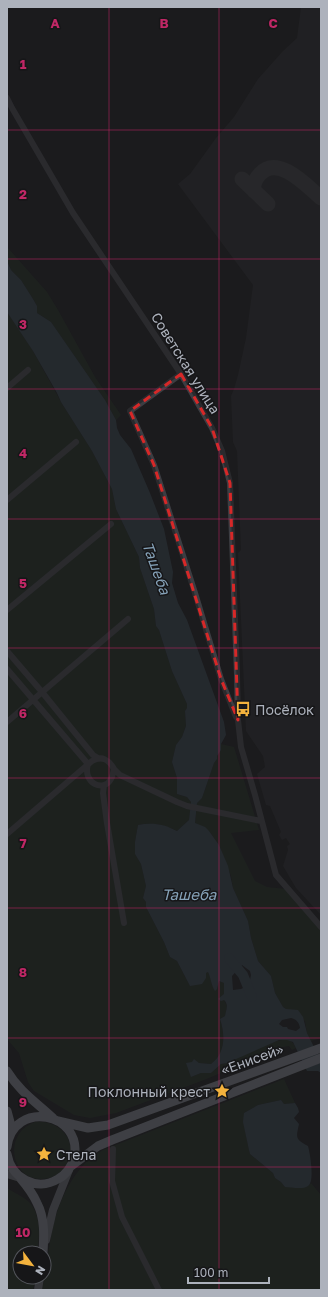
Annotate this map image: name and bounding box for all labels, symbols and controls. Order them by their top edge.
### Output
text: A [50,15,60,31]
text: B [159,15,169,31]
text: C [268,15,278,31]
text: 1 [20,56,27,72]
text: 2 [19,186,27,202]
street label: Советская улица [148,309,224,417]
text: 3 [19,316,27,332]
text: 4 [19,445,27,461]
water label: Ташеба [139,539,175,597]
text: 5 [19,575,27,591]
bus stop icon: Посёлок [234,700,252,718]
place label: Посёлок [255,701,314,718]
text: 6 [19,705,27,721]
text: 7 [19,835,27,851]
water label: Ташеба [162,885,217,903]
text: 8 [19,964,27,980]
street label: «Енисей» [218,1040,286,1078]
place icon: Поклонный крест [213,1082,231,1100]
place label: Поклонный крест [88,1083,210,1100]
text: 9 [19,1094,27,1110]
place icon: Стела [35,1145,53,1163]
place label: Стела [56,1146,96,1163]
text: 10 [15,1224,31,1240]
north arrow [12,1245,52,1285]
scale bar [188,1259,269,1285]
text: N [33,1264,49,1278]
text: 100 m [194,1265,228,1280]

